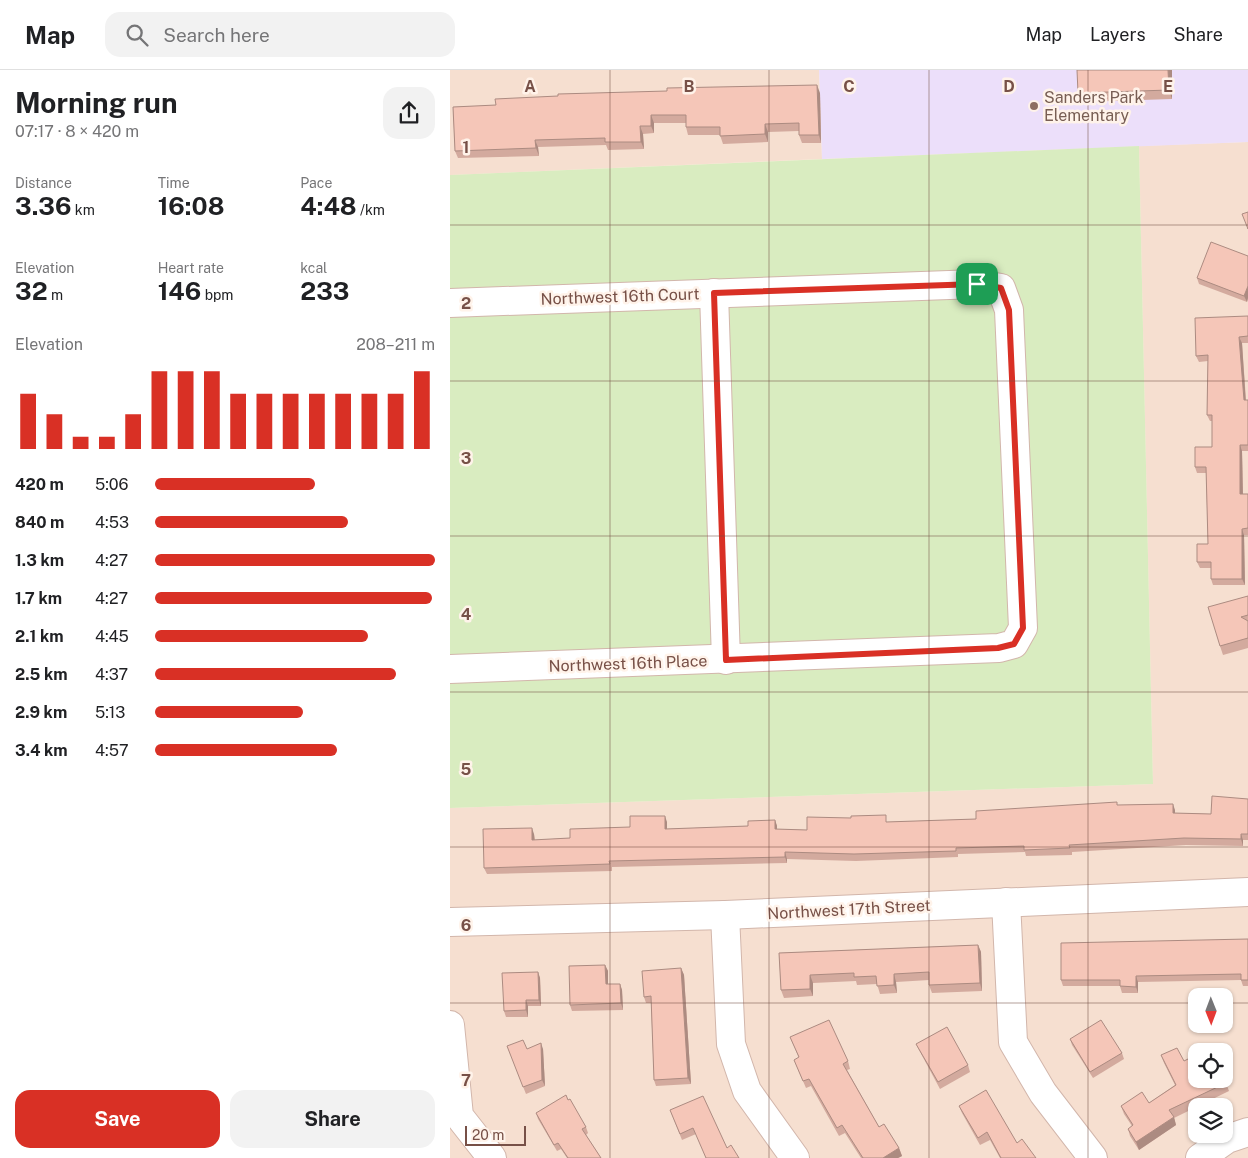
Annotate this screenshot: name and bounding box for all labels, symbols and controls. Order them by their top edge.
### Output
search box [105,12,455,57]
text: Map [25,21,75,49]
icon: search [123,21,151,49]
text: Search here [163,24,270,46]
text: Map [1026,24,1062,45]
text: Layers [1090,24,1146,45]
text: Share [1174,24,1223,45]
text: A [524,77,536,96]
text: B [684,77,695,96]
text: C [843,77,855,96]
text: D [1003,77,1015,96]
text: E [1163,77,1173,96]
text: Morning run [15,86,178,119]
button: share [383,87,435,139]
place label: Sanders Park Elementary [1044,88,1144,125]
marker: Sanders Park Elementary [1028,100,1040,112]
text: 07:17 · 8 × 420 m [15,122,139,141]
text: 1 [463,138,469,157]
text: Distance [15,175,72,191]
text: Time [158,175,190,191]
text: Pace [300,175,332,191]
text: 3.36 [15,191,71,221]
text: 16:08 [158,191,224,221]
text: 4:48 [300,191,357,221]
text: km [71,202,95,218]
text: /km [357,202,385,218]
text: Elevation [15,260,74,276]
text: Heart rate [158,260,224,276]
text: kcal [300,260,327,276]
pin [956,263,998,305]
icon: arrive [963,270,991,298]
text: 32 [15,276,48,306]
text: 146 [158,276,201,306]
text: 233 [300,276,349,306]
street label: Northwest 16th Court [540,284,700,309]
text: m [48,287,63,303]
text: bpm [201,287,233,303]
text: 2 [461,294,471,313]
text: Elevation [15,335,83,354]
text: 208–211 m [356,335,435,354]
text: 3 [461,449,471,468]
text: 420 m [15,475,64,494]
text: 5:06 [95,475,129,494]
text: 840 m [15,513,64,532]
text: 4:53 [95,513,129,532]
text: 1.3 km [15,551,64,570]
text: 4:27 [95,551,128,570]
text: 1.7 km [15,589,62,608]
text: 4:27 [95,589,128,608]
text: 4 [461,605,472,624]
text: 2.1 km [15,627,64,646]
text: 4:45 [95,627,129,646]
street label: Northwest 16th Place [548,651,708,676]
text: 2.5 km [15,665,67,684]
text: 4:37 [95,665,128,684]
text: 2.9 km [15,703,67,722]
text: 5:13 [95,703,125,722]
text: 3.4 km [15,741,68,760]
text: 4:57 [95,741,129,760]
text: 5 [461,760,472,779]
street label: Northwest 17th Street [767,896,931,923]
text: 6 [461,916,471,935]
north arrow [1188,988,1232,1032]
map controls [1188,988,1233,1143]
button: locate [1188,1043,1233,1088]
text: 7 [461,1071,471,1090]
button: Save [15,1090,220,1148]
button: Share [230,1090,435,1148]
button: layers [1188,1098,1233,1143]
scale bar [465,1123,526,1146]
text: 20 m [472,1127,504,1143]

